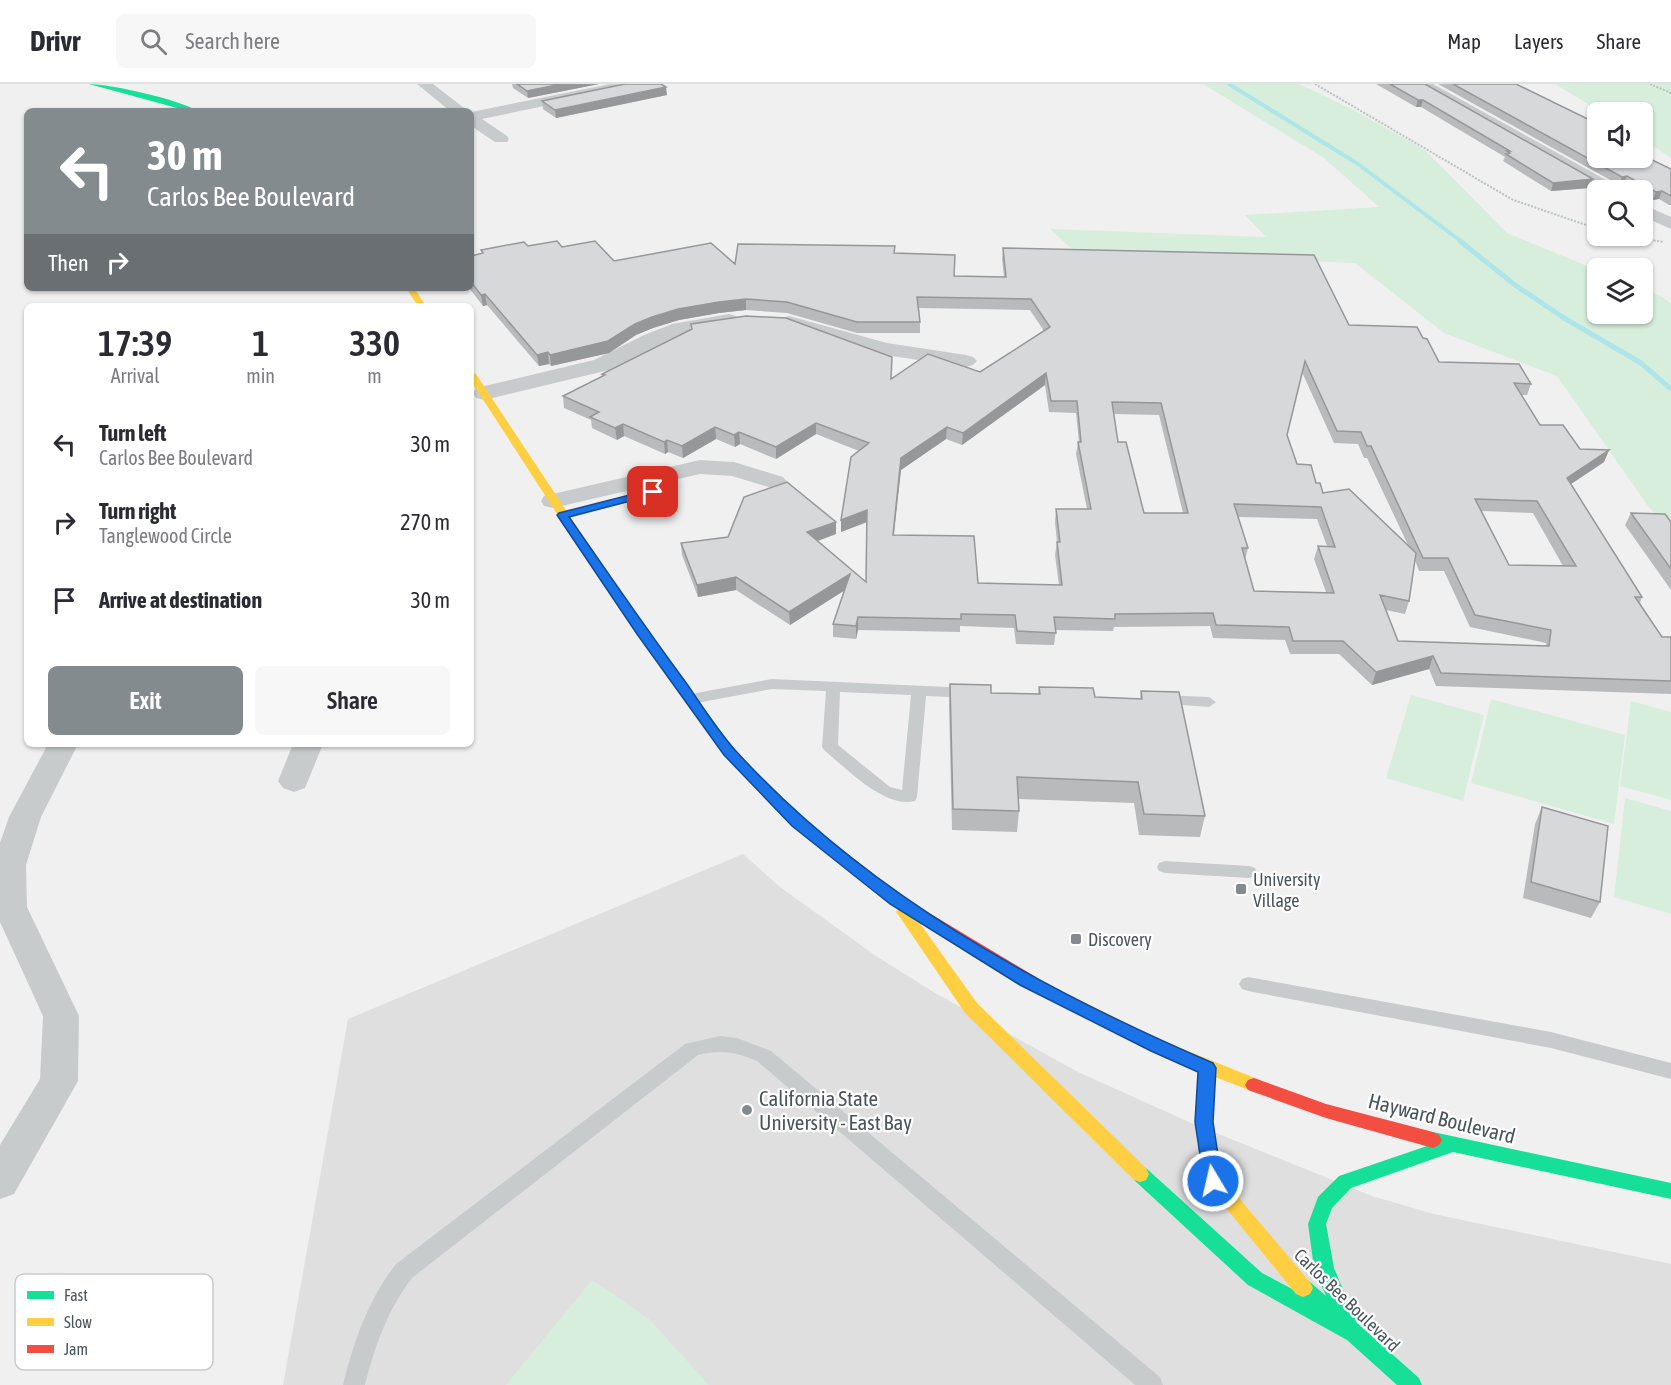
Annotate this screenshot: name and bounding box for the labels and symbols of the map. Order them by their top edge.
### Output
pin [627,466,678,517]
place label: University Village [1253,869,1320,911]
marker: University Village [1234,882,1248,896]
place label: Discovery [1088,929,1152,950]
marker: Discovery [1069,932,1083,946]
place label: California State University - East Bay [759,1086,912,1134]
street label: Hayward Boulevard [1366,1088,1518,1148]
marker: California State University - East Bay [740,1103,754,1117]
position arrow [1181,1149,1245,1213]
street label: Carlos Bee Boulevard [1290,1244,1404,1356]
legend [15,1274,213,1370]
text: Fast [64,1286,88,1304]
text: Slow [64,1313,92,1331]
text: Jam [64,1340,88,1358]

